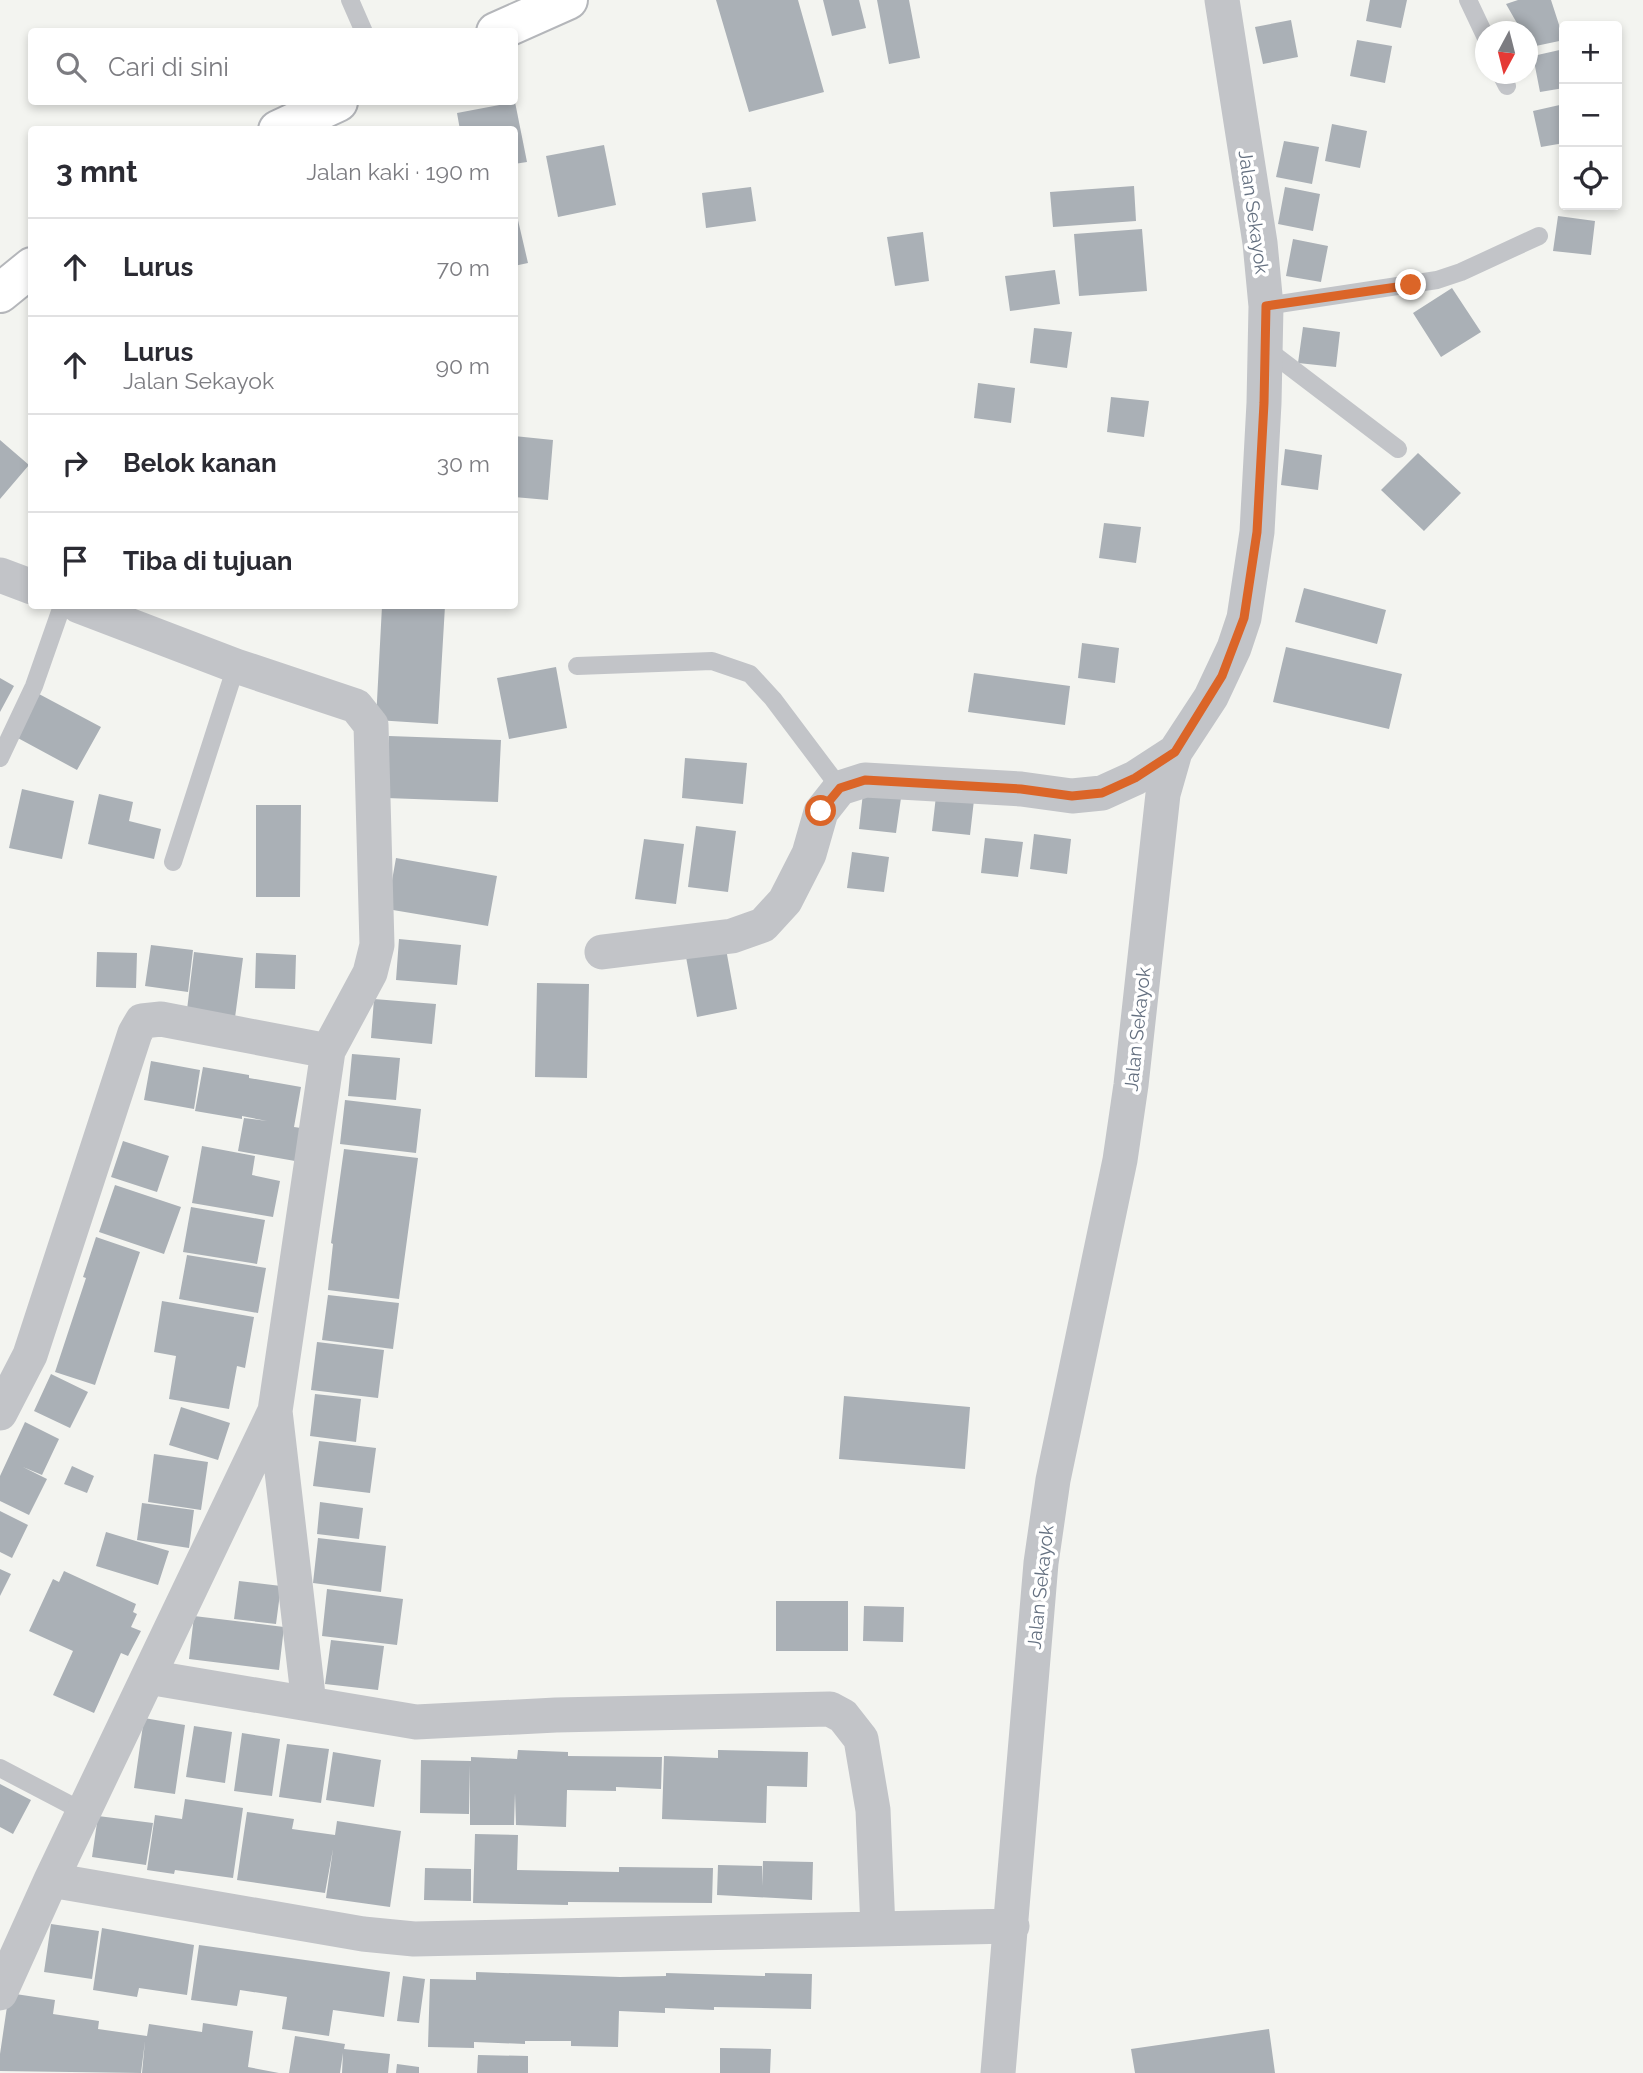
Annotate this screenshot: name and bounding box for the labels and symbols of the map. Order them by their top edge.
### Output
north arrow [1475,21,1538,84]
street label: Jalan Sekayok [1234,149,1274,275]
route end [1395,269,1426,300]
route start [805,795,836,826]
street label: Jalan Sekayok [1120,966,1154,1092]
street label: Jalan Sekayok [1023,1524,1057,1650]

